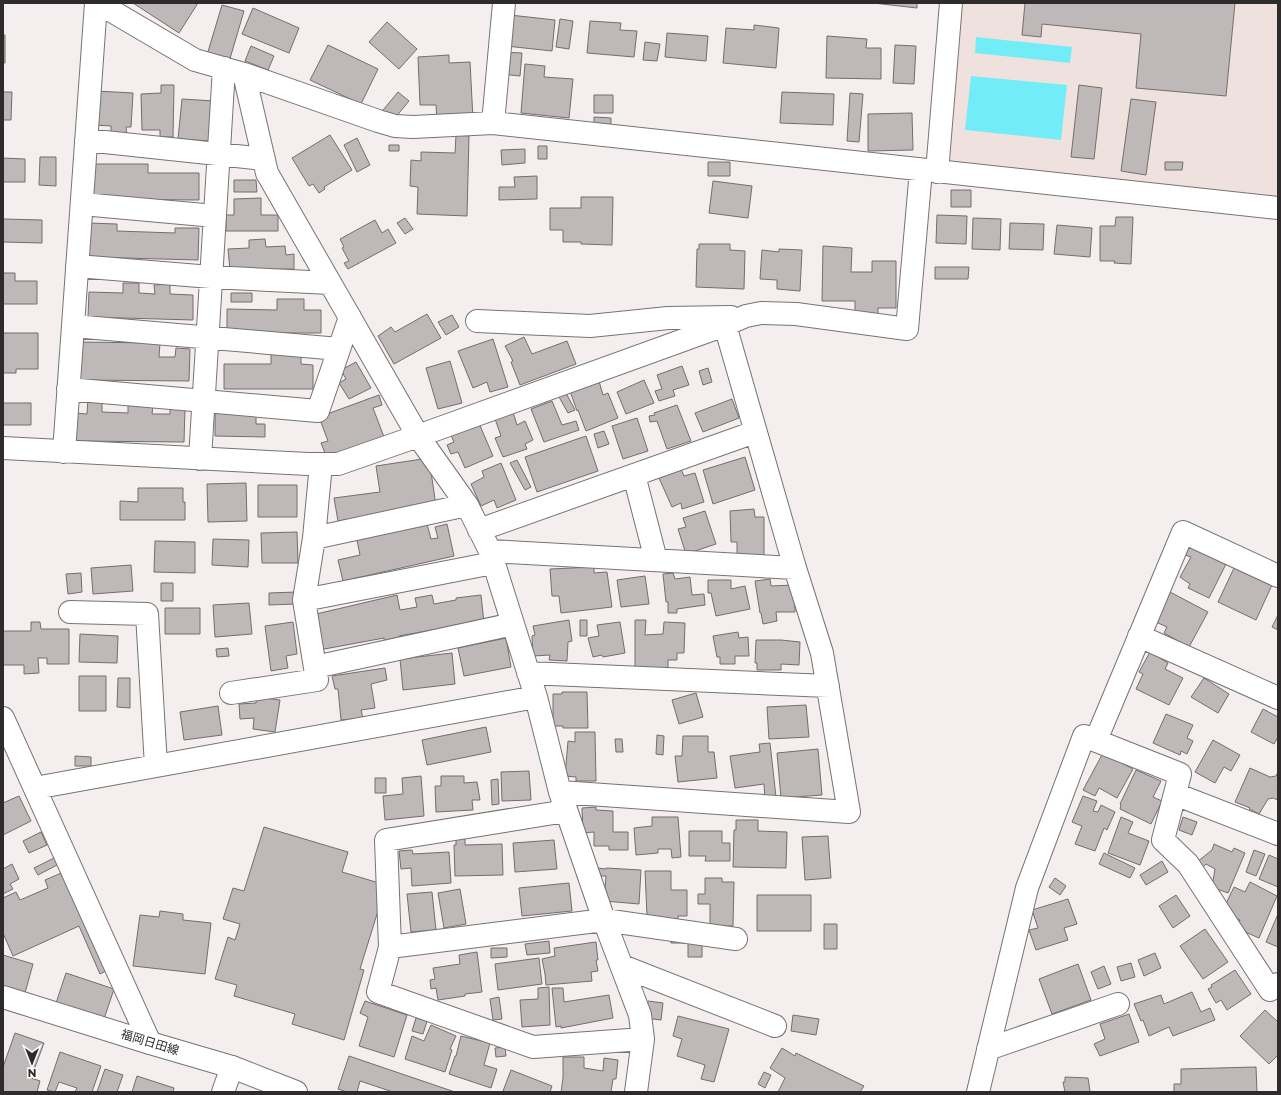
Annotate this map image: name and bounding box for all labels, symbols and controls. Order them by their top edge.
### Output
street label: 福岡日田線 [119,1026,181,1058]
north arrow [12,1043,52,1083]
text: N [28,1066,36,1080]

